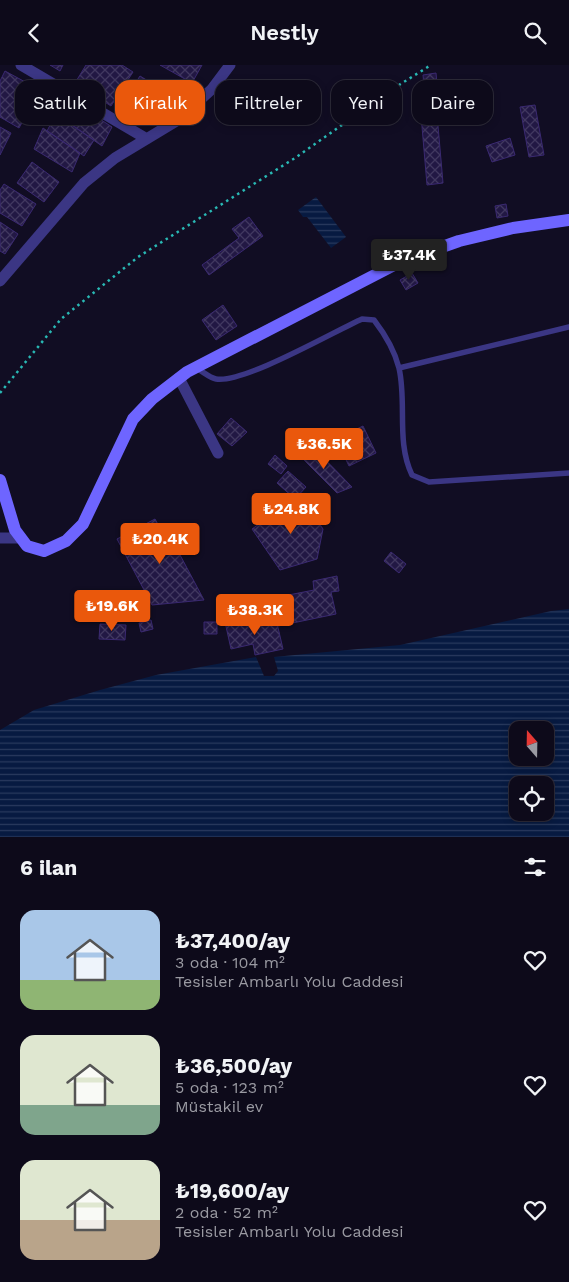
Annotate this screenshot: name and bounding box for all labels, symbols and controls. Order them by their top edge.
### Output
icon: back [20,19,48,47]
icon: search [521,19,549,47]
text: Nestly [250,20,319,45]
chip: Satılık [15,80,105,125]
chip: Kiralık [115,80,205,125]
chip: Filtreler [215,80,321,125]
chip: Yeni [331,80,402,125]
chip: Daire [412,80,493,125]
pin: ₺37.4K [368,239,450,281]
text: ₺37.4K [382,245,436,264]
pin: ₺36.5K [283,427,365,470]
text: ₺36.5K [296,434,352,453]
pin: ₺24.8K [250,493,332,535]
text: ₺24.8K [263,499,319,518]
pin: ₺20.4K [119,523,201,565]
text: ₺20.4K [131,529,189,548]
pin: ₺19.6K [71,589,153,632]
pin: ₺38.3K [214,593,296,636]
text: ₺19.6K [85,596,139,615]
text: ₺38.3K [227,600,283,619]
north arrow [509,721,554,766]
map controls [509,721,554,821]
button: locate [509,776,554,821]
icon: filters [521,853,549,881]
text: 6 ilan [20,855,77,880]
text: ₺37,400/ay [175,928,290,953]
icon: home [60,930,120,990]
icon: heart [521,946,549,974]
text: 3 oda · 104 m² [175,953,285,972]
text: Tesisler Ambarlı Yolu Caddesi [175,972,404,991]
text: ₺36,500/ay [175,1053,292,1078]
icon: home [60,1055,120,1115]
icon: heart [521,1071,549,1099]
text: 5 oda · 123 m² [175,1078,284,1097]
text: Müstakil ev [175,1097,263,1116]
text: ₺19,600/ay [175,1178,289,1203]
icon: home [60,1180,120,1240]
icon: heart [521,1196,549,1224]
text: 2 oda · 52 m² [175,1203,278,1222]
text: Tesisler Ambarlı Yolu Caddesi [175,1222,404,1241]

